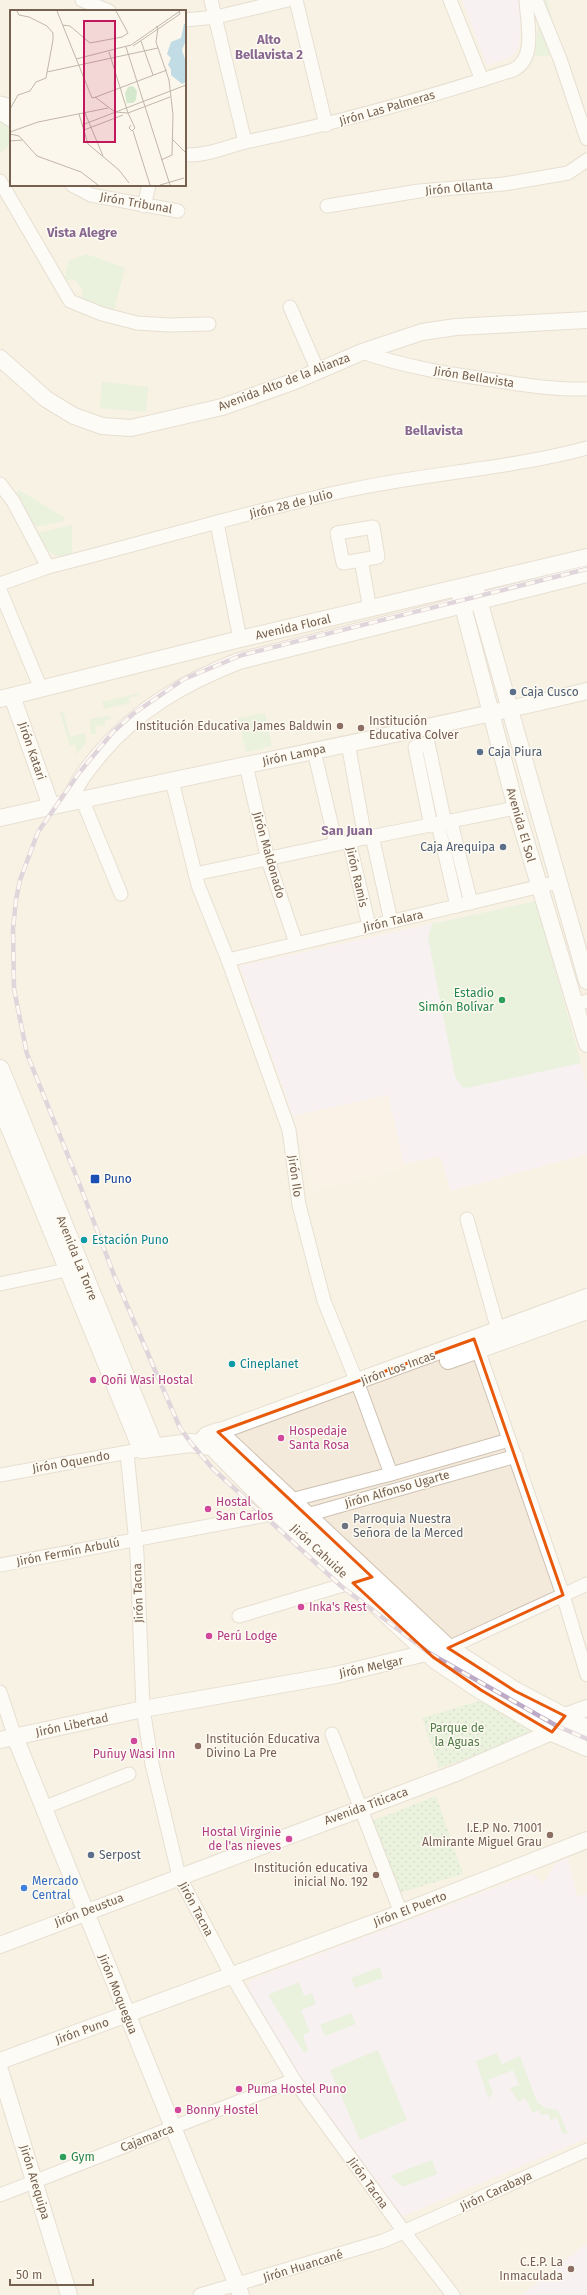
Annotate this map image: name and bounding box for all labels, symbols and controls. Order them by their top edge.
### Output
inset map [10,10,186,186]
district label: Alto Bellavista 2 [235,32,303,62]
street label: Jirón Las Palmeras [338,88,437,128]
street label: Jirón Ollanta [424,178,494,198]
street label: Jirón Tribunal [99,190,174,216]
district label: Vista Alegre [46,225,117,240]
street label: Avenida Alto de la Alianza [216,350,352,414]
street label: Jirón Bellavista [433,364,515,390]
district label: Bellavista [405,423,463,438]
street label: Jirón 28 de Julio [248,487,334,521]
street label: Avenida Floral [254,611,333,642]
place label: Caja Cusco [521,685,579,699]
marker: Caja Cusco [508,687,518,697]
place label: Institución Educativa Colver [369,714,459,742]
place label: Institución Educativa James Baldwin [136,719,332,733]
street label: Jirón Katari [15,720,49,782]
marker: Institución Educativa James Baldwin [335,721,345,731]
marker: Institución Educativa Colver [356,723,366,733]
street label: Jirón Lampa [261,741,327,769]
place label: Caja Piura [488,745,542,759]
marker: Caja Piura [475,747,485,757]
street label: Avenida El Sol [504,786,538,864]
street label: Jirón Maldonado [250,810,288,900]
district label: San Juan [321,823,373,838]
place label: Caja Arequipa [420,840,495,854]
marker: Caja Arequipa [498,842,508,852]
street label: Jirón Ramis [343,845,371,909]
street label: Jirón Talara [362,907,424,935]
place label: Estadio Simón Bolívar [418,986,494,1014]
marker: Estadio Simón Bolívar [497,995,507,1005]
street label: Jirón Ilo [285,1154,305,1198]
place label: Puno [104,1172,132,1186]
marker: Puno [89,1173,101,1185]
street label: Avenida La Torre [54,1214,100,1302]
place label: Estación Puno [92,1233,169,1247]
marker: Estación Puno [79,1235,89,1245]
street label: Jirón Los Incas [359,1348,438,1388]
place label: Cineplanet [240,1357,299,1371]
marker: Cineplanet [227,1359,237,1369]
place label: Qoñi Wasi Hostal [101,1373,193,1387]
marker: Qoñi Wasi Hostal [88,1375,98,1385]
place label: Hospedaje Santa Rosa [289,1424,349,1452]
marker: Hospedaje Santa Rosa [276,1433,286,1443]
street label: Jirón Oquendo [31,1448,111,1476]
street label: Jirón Alfonso Ugarte [343,1467,451,1511]
place label: Hostal San Carlos [216,1495,274,1523]
marker: Hostal San Carlos [203,1504,213,1514]
place label: Parroquia Nuestra Señora de la Merced [353,1512,463,1540]
street label: Jirón Cahuide [288,1521,350,1581]
marker: Parroquia Nuestra Señora de la Merced [340,1521,350,1531]
street label: Jirón Fermín Arbulú [15,1535,121,1569]
street label: Jirón Tacna [130,1563,146,1623]
place label: Inka's Rest [309,1600,367,1614]
marker: Inka's Rest [296,1602,306,1612]
place label: Perú Lodge [217,1629,277,1643]
marker: Perú Lodge [204,1631,214,1641]
street label: Jirón Melgar [338,1653,405,1681]
street label: Jirón Libertad [34,1710,110,1740]
park label: Parque de la Aguas [430,1721,484,1749]
place label: Institución Educativa Divino La Pre [206,1732,320,1760]
marker: Puñuy Wasi Inn [129,1736,139,1746]
marker: Institución Educativa Divino La Pre [193,1741,203,1751]
place label: Puñuy Wasi Inn [93,1747,175,1761]
street label: Avenida Titicaca [322,1784,410,1828]
place label: I.E.P No. 71001 Almirante Miguel Grau [422,1821,542,1849]
place label: Hostal Virginie de l'as nieves [202,1825,281,1853]
marker: I.E.P No. 71001 Almirante Miguel Grau [545,1830,555,1840]
marker: Hostal Virginie de l'as nieves [284,1834,294,1844]
place label: Serpost [99,1848,141,1862]
marker: Serpost [86,1850,96,1860]
place label: Institución educativa inicial No. 192 [254,1861,368,1889]
marker: Institución educativa inicial No. 192 [371,1870,381,1880]
place label: Mercado Central [32,1874,78,1902]
street label: Jirón Tacna [176,1879,216,1939]
marker: Mercado Central [19,1883,29,1893]
street label: Jirón El Puerto [371,1889,449,1929]
street label: Jirón Deustua [52,1890,126,1930]
street label: Jirón Moquegua [96,1952,140,2036]
street label: Jirón Puno [53,2015,111,2047]
place label: Puma Hostel Puno [247,2082,346,2096]
marker: Puma Hostel Puno [234,2084,244,2094]
place label: Bonny Hostel [186,2103,259,2117]
marker: Bonny Hostel [173,2105,183,2115]
street label: Cajamarca [118,2121,176,2155]
street label: Jirón Arequipa [17,2143,53,2221]
place label: Gym [71,2150,95,2164]
marker: Gym [58,2152,68,2162]
street label: Jirón Tacna [345,2155,391,2211]
street label: Jirón Carabaya [458,2168,534,2214]
street label: Jirón Huancané [261,2247,345,2285]
place label: C.E.P. La Inmaculada [499,2255,563,2283]
scale bar [10,2261,93,2287]
marker: C.E.P. La Inmaculada [566,2264,576,2274]
text: 50 m [16,2268,42,2282]

